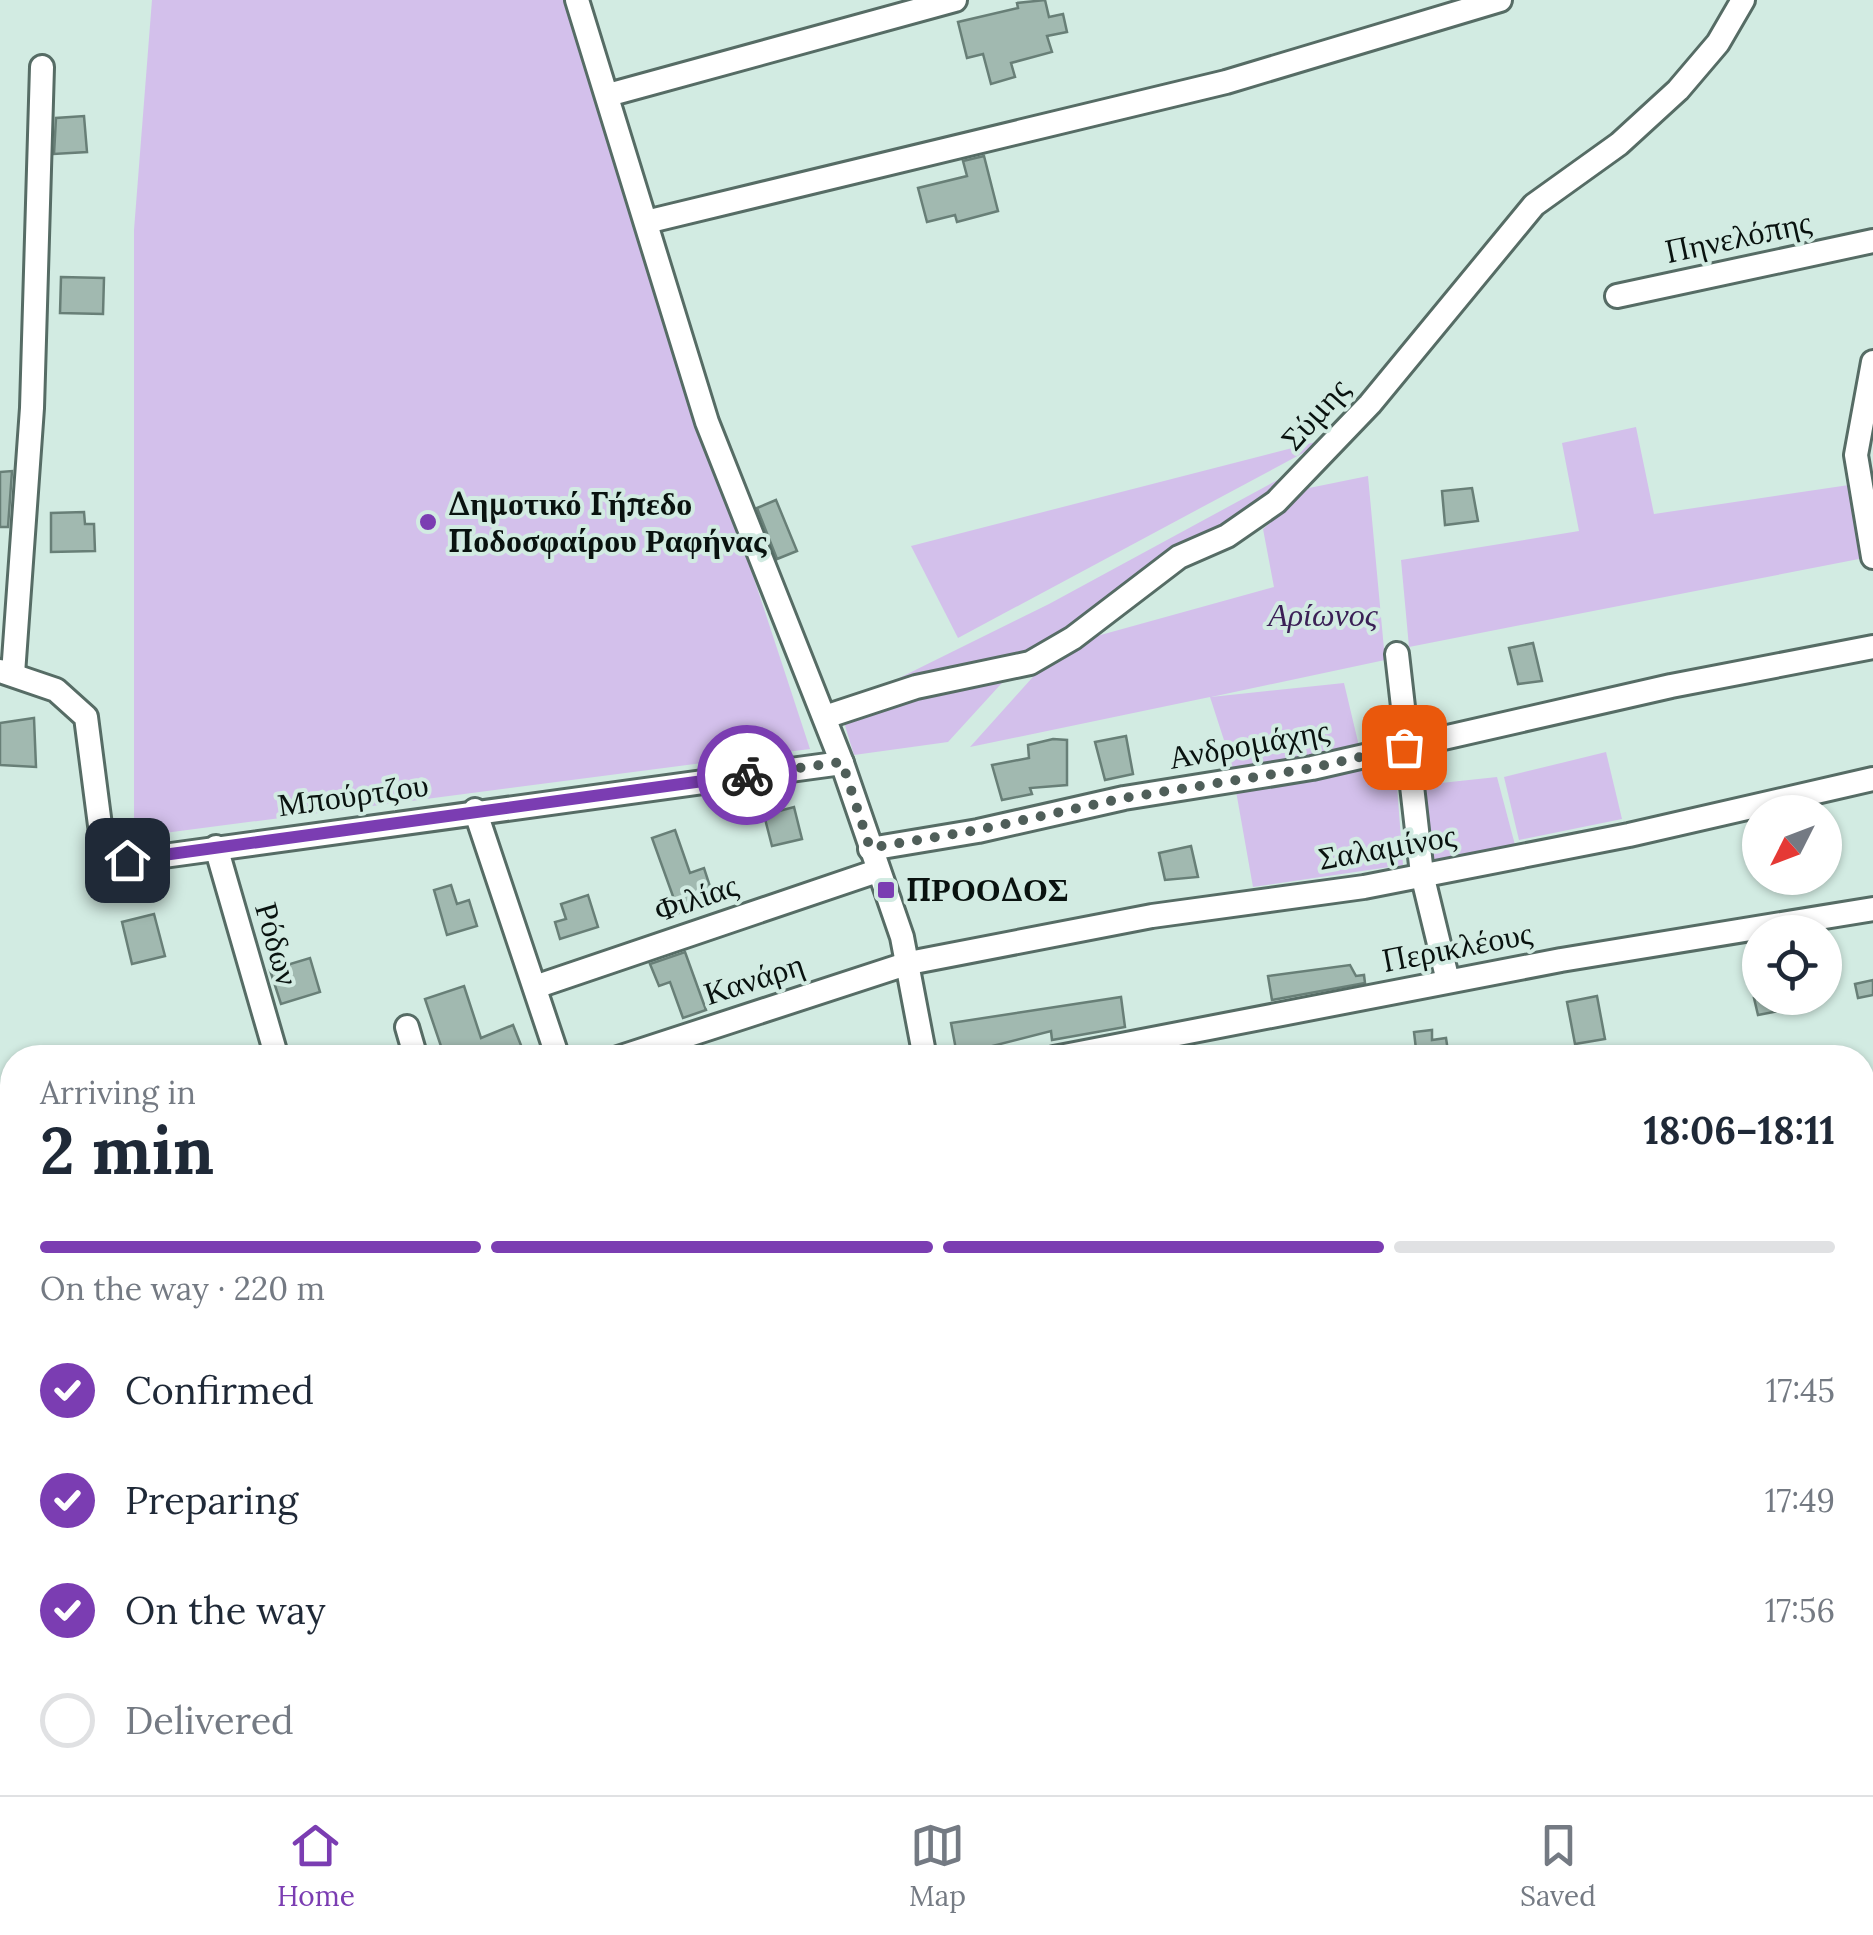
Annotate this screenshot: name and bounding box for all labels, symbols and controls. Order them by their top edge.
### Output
street label: Πηνελόπης [1661,201,1815,272]
street label: Σύμης [1271,369,1358,458]
place label: Δημοτικό Γήπεδο Ποδοσφαίρου Ραφήνας [448,483,767,561]
marker: Δημοτικό Γήπεδο Ποδοσφαίρου Ραφήνας [417,511,439,533]
park label: Αρίωνος [1266,594,1379,635]
pin [1362,705,1447,790]
street label: Ανδρομάχης [1165,709,1333,778]
icon: bag [1377,720,1432,775]
courier [697,725,797,825]
icon: bike [720,748,775,803]
street label: Μπούρτζου [275,764,431,825]
north arrow [1742,795,1842,895]
map controls [1742,795,1842,1015]
street label: Σαλαμίνος [1315,814,1459,879]
pin [85,818,170,903]
icon: home [100,833,155,888]
street label: Φιλίας [649,864,743,931]
place label: ΠΡΟΟΔΟΣ [906,869,1069,910]
marker: ΠΡΟΟΔΟΣ [875,879,897,901]
street label: Ρόδων [246,898,309,990]
street label: Περικλέους [1378,912,1536,981]
button: locate [1742,915,1842,1015]
street label: Κανάρη [699,943,809,1014]
text: Arriving in [40,1072,196,1113]
text: 18:06–18:11 [1643,1106,1835,1154]
text: 2 min [40,1109,214,1192]
text: On the way · 220 m [40,1268,325,1309]
icon: check [40,1363,95,1418]
text: Confirmed [125,1366,314,1414]
text: 17:45 [1766,1370,1835,1411]
icon: check [40,1473,95,1528]
text: Preparing [125,1476,298,1524]
text: 17:49 [1765,1480,1835,1521]
icon: check [40,1583,95,1638]
text: On the way [125,1586,326,1634]
text: 17:56 [1765,1590,1835,1631]
text: Delivered [125,1696,294,1744]
tab: Home [277,1818,355,1914]
tab: Map [909,1818,966,1914]
tab: Saved [1520,1818,1596,1914]

